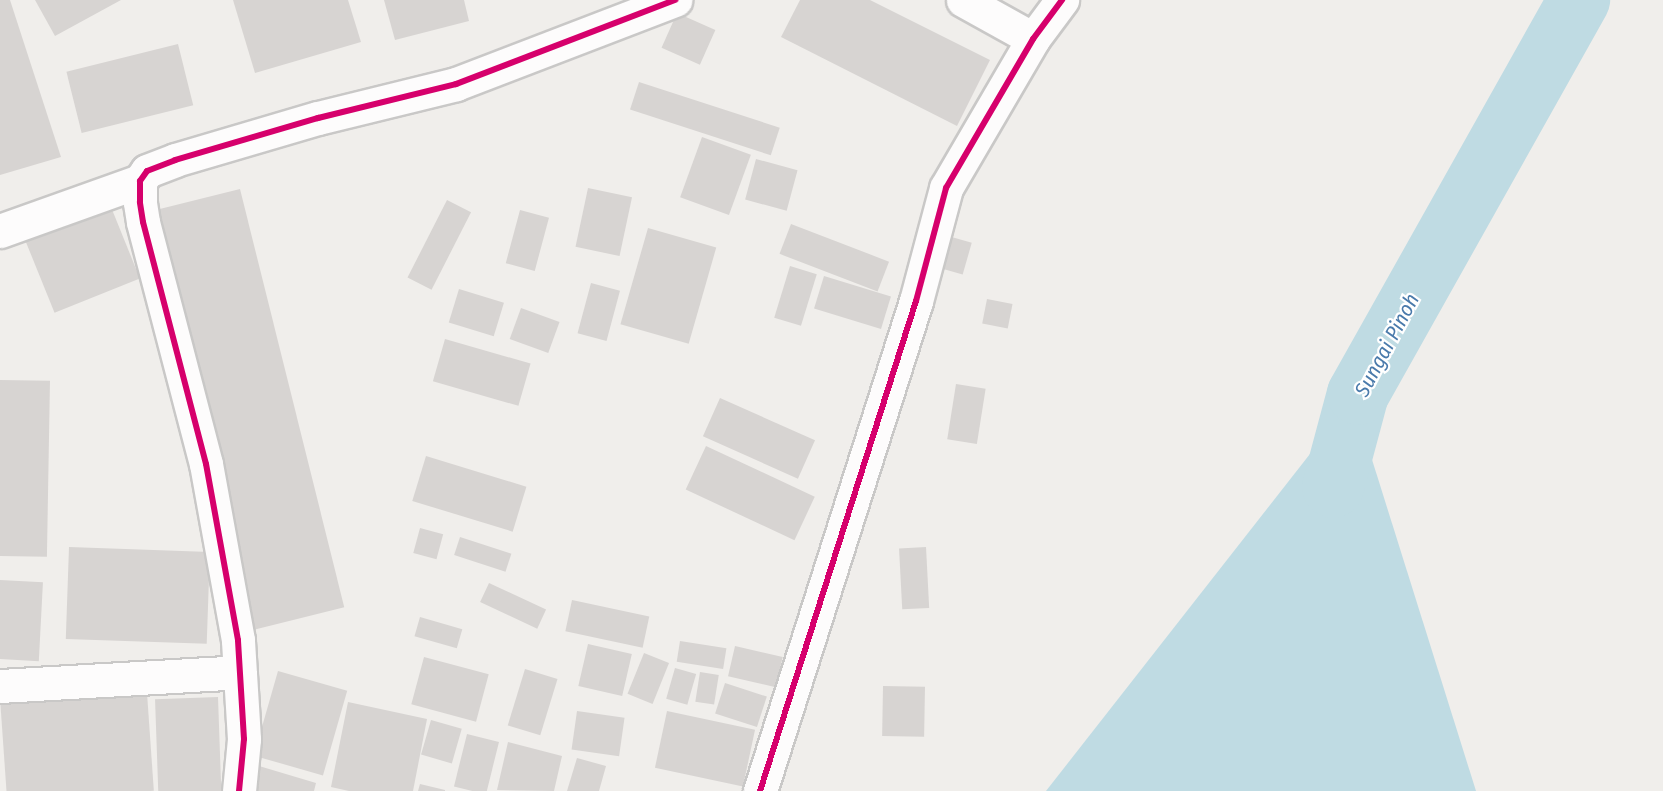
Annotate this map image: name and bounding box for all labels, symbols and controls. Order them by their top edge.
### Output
water label: Sungai Pinoh [1349,289,1425,401]

